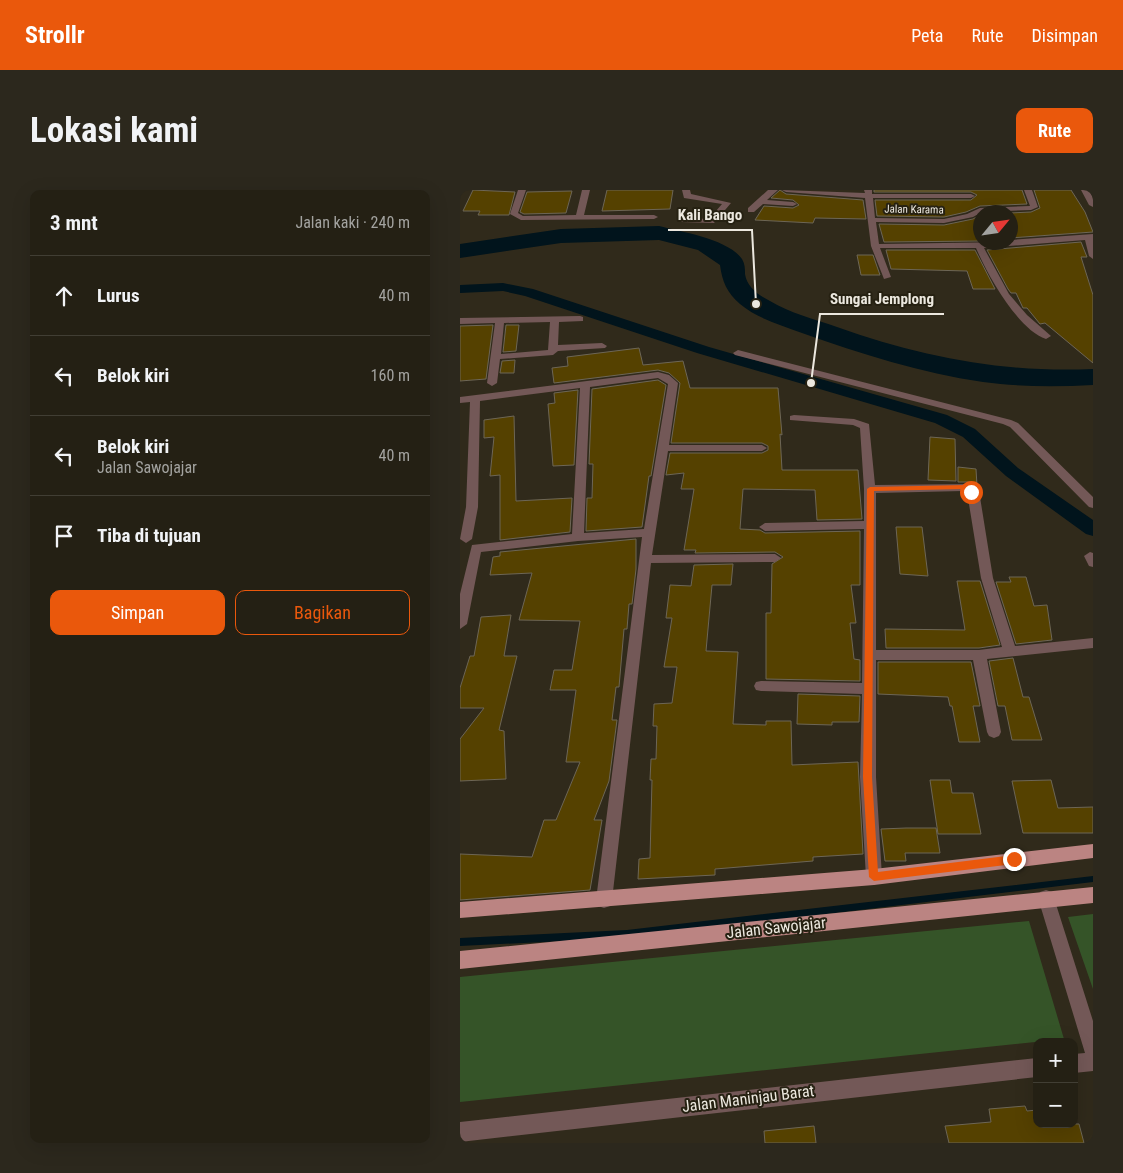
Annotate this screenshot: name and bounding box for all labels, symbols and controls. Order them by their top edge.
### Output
text: Strollr [25,21,85,49]
text: Peta [911,25,943,46]
text: Rute [971,25,1003,46]
text: Disimpan [1031,25,1098,46]
button: Rute [1016,108,1093,153]
text: Lokasi kami [30,110,198,151]
callout: Kali Bango [668,200,752,230]
street label: Jalan Karama [884,202,944,217]
north arrow [973,205,1018,250]
text: Kali Bango [678,206,742,224]
text: 3 mnt [50,211,98,235]
text: Jalan kaki · 240 m [295,213,410,232]
icon: ahead [50,282,78,310]
text: Lurus [97,284,140,307]
callout: Sungai Jemplong [820,284,944,314]
text: 40 m [378,286,410,305]
text: Sungai Jemplong [830,290,934,308]
icon: left [50,362,78,390]
text: Belok kiri [97,364,169,387]
text: 160 m [371,366,410,385]
text: Belok kiri [97,435,169,458]
icon: left [50,442,78,470]
text: 40 m [378,446,410,465]
text: Jalan Sawojajar [97,458,197,477]
route start [960,481,983,504]
icon: arrive [50,522,78,550]
text: Tiba di tujuan [97,524,201,547]
button: Simpan [50,590,225,635]
button: Bagikan [235,590,410,635]
route end [1003,848,1026,871]
street label: Jalan Sawojajar [725,913,827,942]
map controls [1033,1038,1078,1128]
button: + [1033,1038,1078,1083]
street label: Jalan Maninjau Barat [681,1081,816,1116]
button: − [1033,1083,1078,1128]

